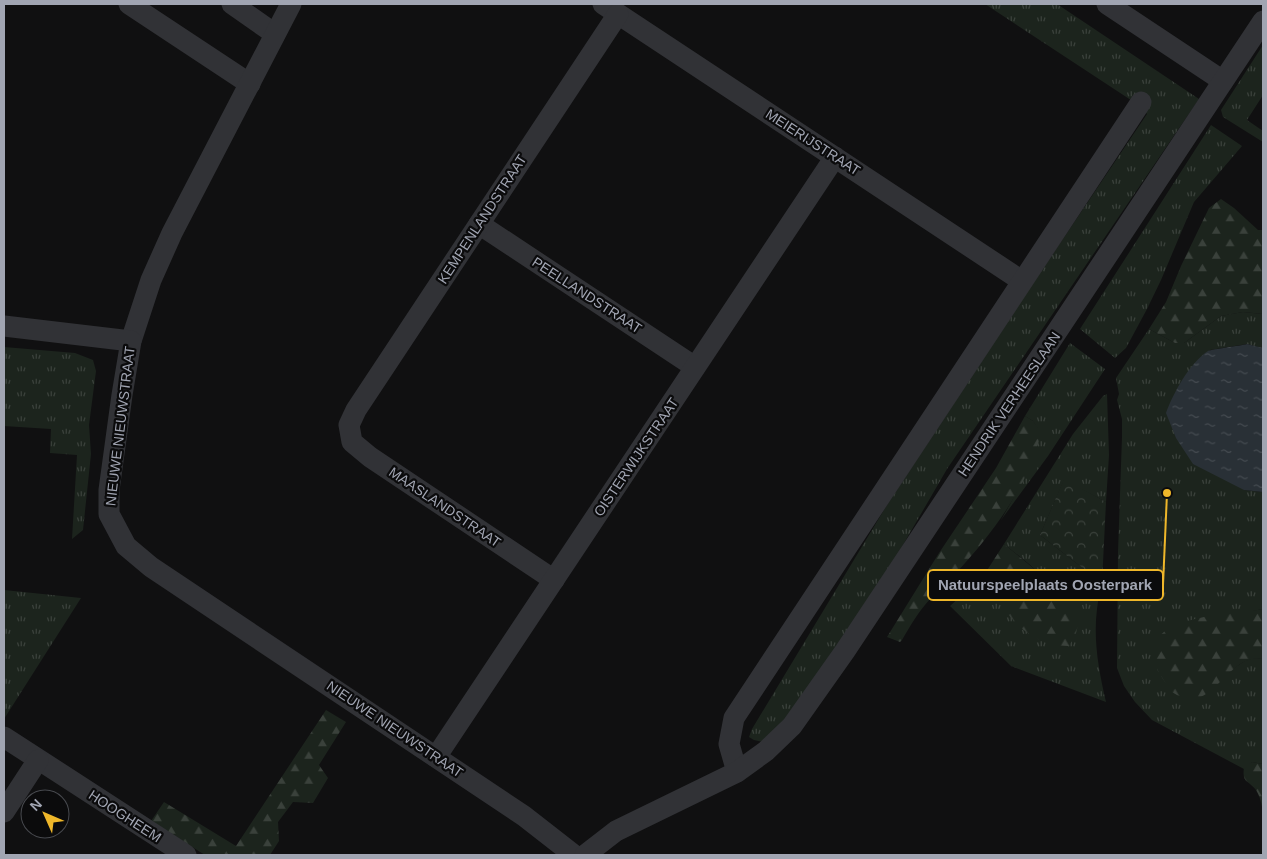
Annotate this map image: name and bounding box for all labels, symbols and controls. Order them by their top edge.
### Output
street label: MEIERIJSTRAAT [763,105,864,179]
street label: KEMPENLANDSTRAAT [434,151,530,287]
street label: PEELLANDSTRAAT [529,254,645,337]
street label: HENDRIK VERHEESLAAN [955,329,1063,479]
street label: NIEUWE NIEUWSTRAAT [102,345,138,507]
street label: OISTERWIJKSTRAAT [590,394,682,519]
street label: MAASLANDSTRAAT [386,464,504,551]
callout: Natuurspeelplaats Oosterpark [928,570,1163,600]
text: Natuurspeelplaats Oosterpark [938,576,1153,593]
street label: NIEUWE NIEUWSTRAAT [324,677,466,781]
street label: HOOGHEEM [86,787,164,845]
north arrow [20,789,70,839]
text: N [27,796,45,814]

